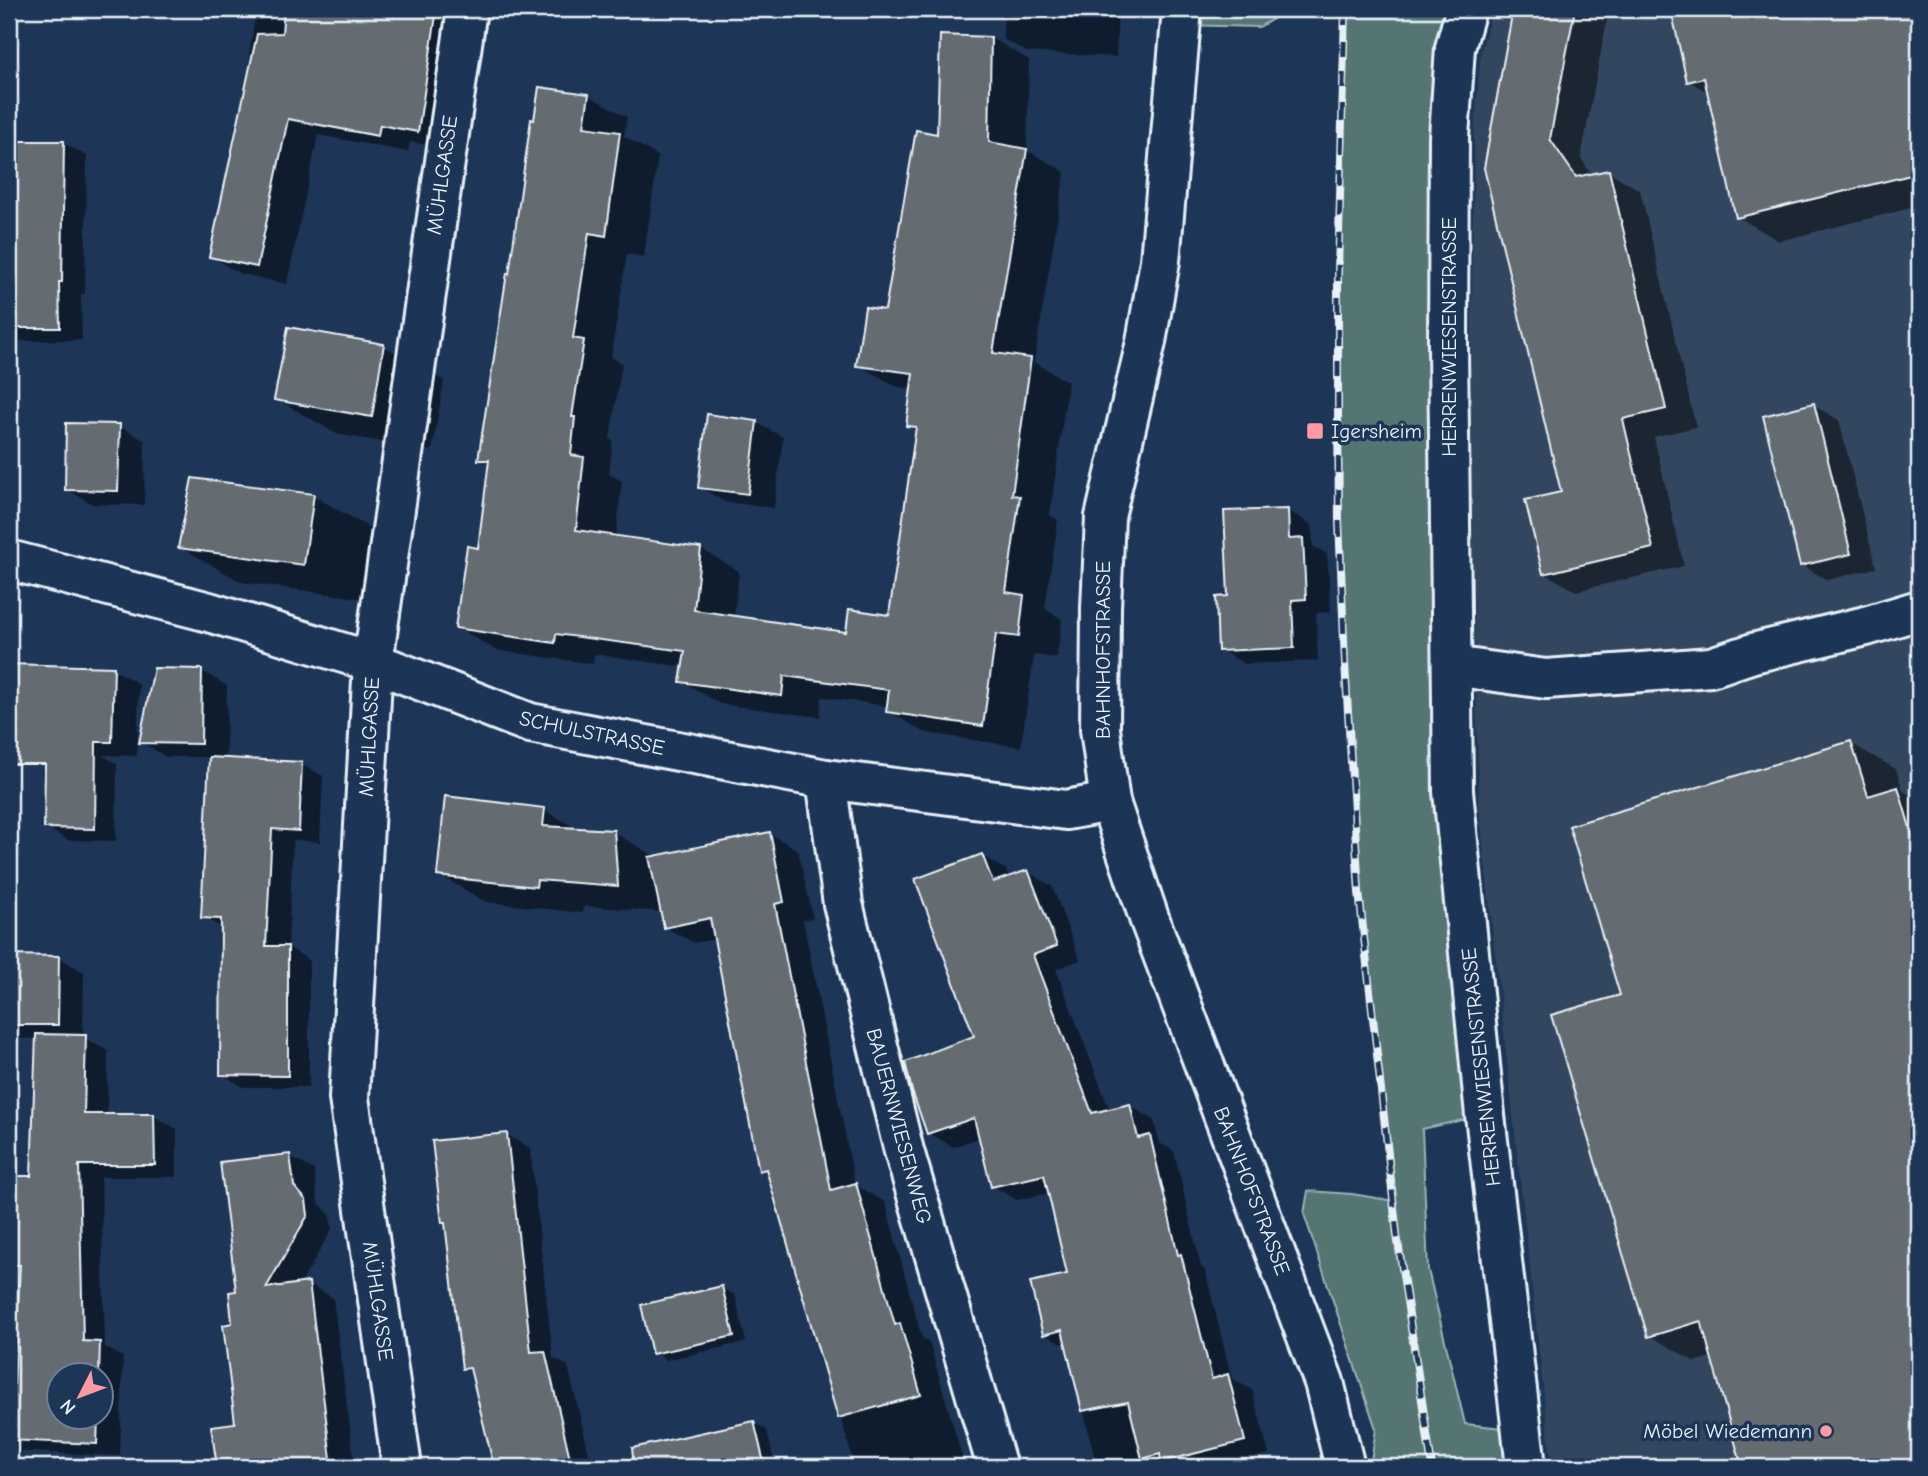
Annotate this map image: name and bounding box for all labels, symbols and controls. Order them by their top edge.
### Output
street label: MÜHLGASSE [422,114,462,236]
street label: HERRENWIESENSTRASSE [1437,217,1461,457]
place label: Igersheim [1331,419,1422,443]
marker: Igersheim [1305,421,1325,441]
street label: BAHNHOFSTRASSE [1091,561,1115,739]
street label: MÜHLGASSE [354,676,384,798]
street label: SCHULSTRASSE [517,706,667,760]
street label: HERRENWIESENSTRASSE [1457,947,1505,1187]
street label: BAUERNWIESENWEG [861,1026,937,1226]
street label: BAHNHOFSTRASSE [1209,1104,1295,1278]
street label: MÜHLGASSE [358,1240,398,1362]
north arrow [46,1360,116,1430]
text: N [56,1395,80,1419]
place label: Möbel Wiedemann [1643,1419,1812,1443]
marker: Möbel Wiedemann [1818,1423,1834,1439]

